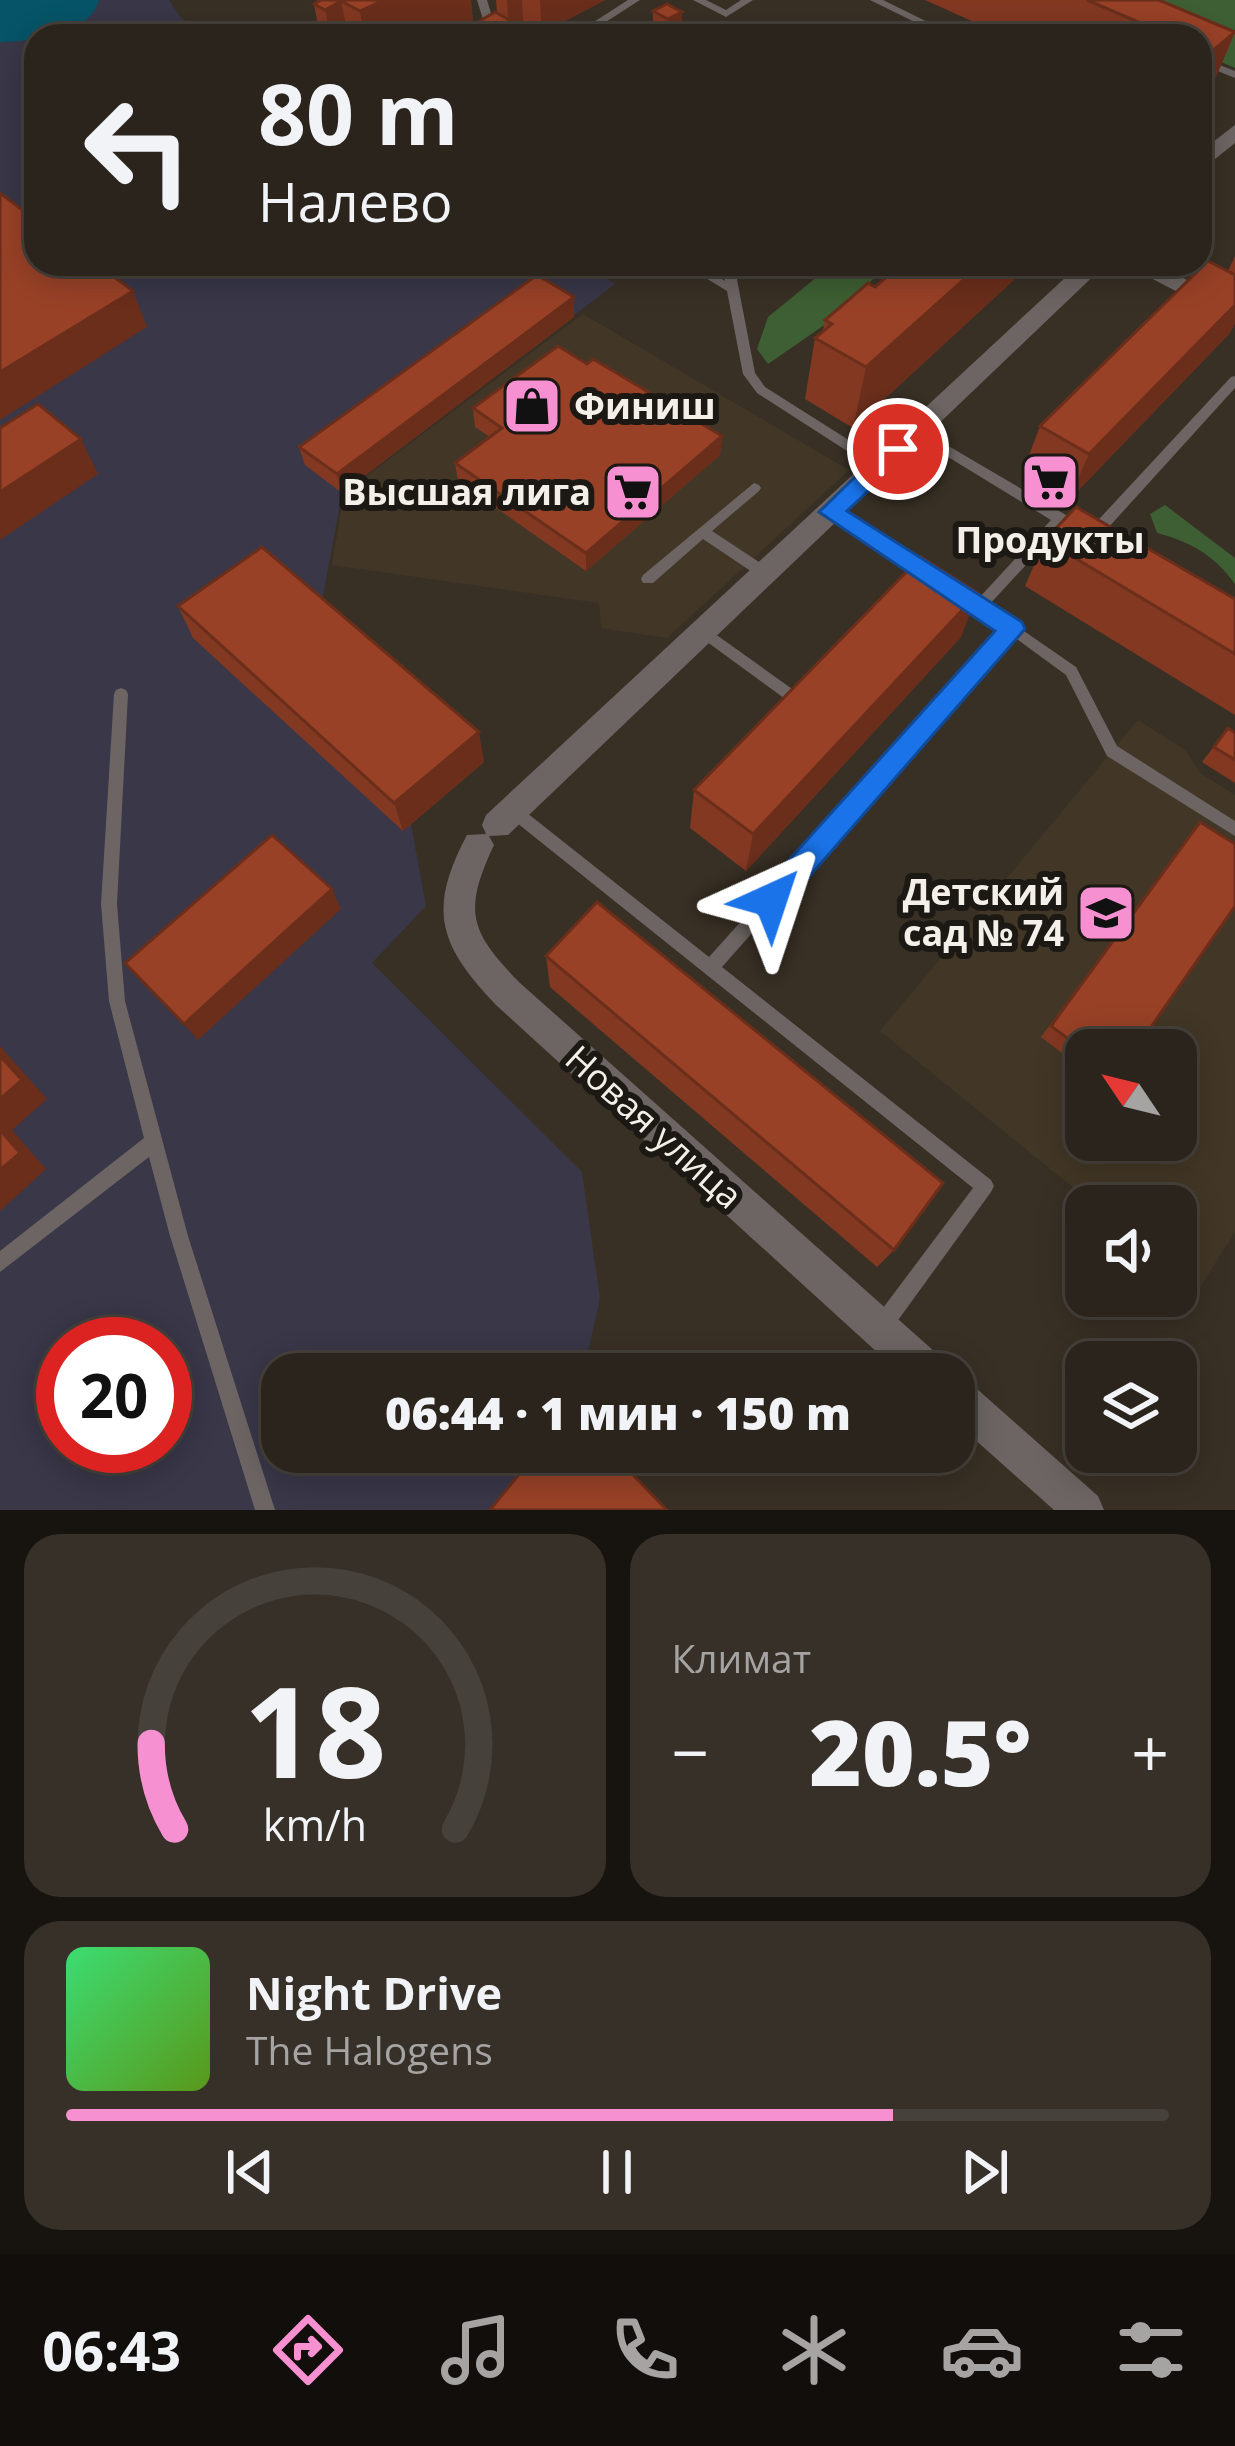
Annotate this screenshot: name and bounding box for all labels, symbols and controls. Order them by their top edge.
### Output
text: 80 m [258,55,458,170]
icon: left [60,72,216,228]
text: Налево [258,164,453,238]
shop icon: Финиш [501,375,563,437]
place label: Финиш [574,381,716,430]
pin [847,398,949,500]
icon: arrive [865,416,931,482]
supermarket icon: Продукты [1019,451,1081,513]
supermarket icon: Высшая лига [602,461,664,523]
place label: Высшая лига [342,467,591,516]
place label: Продукты [955,515,1145,564]
position arrow [708,837,834,963]
place label: Детский сад № 74 [903,867,1064,957]
school or university icon: Детский сад № 74 [1075,882,1137,944]
north arrow [1065,1029,1197,1161]
map controls [1065,1029,1197,1473]
street label: Новая улица [555,1034,753,1219]
button: sound [1065,1185,1197,1317]
speed limit sign: 20 [36,1317,192,1473]
button: layers [1065,1341,1197,1473]
text: 06:44 · 1 мин · 150 m [385,1382,851,1443]
text: Климат [672,1631,811,1684]
text: 18 [243,1645,386,1815]
text: 20.5° [809,1690,1031,1812]
text: − [672,1706,709,1796]
text: + [1131,1706,1169,1796]
text: km/h [263,1794,367,1853]
text: Night Drive [246,1962,502,2023]
text: The Halogens [246,2023,493,2076]
icon: previous [217,2139,283,2205]
icon: pause [584,2139,650,2205]
icon: next [952,2139,1018,2205]
icon: directions [266,2308,350,2392]
icon: music [434,2308,518,2392]
icon: phone [603,2308,687,2392]
icon: climate [772,2308,856,2392]
icon: car [940,2308,1024,2392]
icon: filters [1109,2308,1193,2392]
text: 06:43 [42,2313,181,2387]

